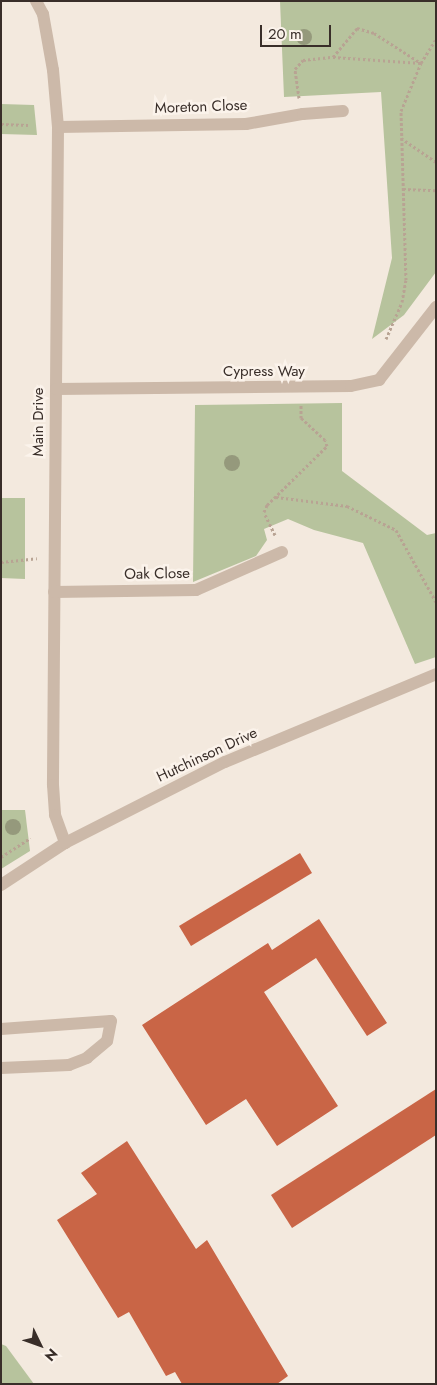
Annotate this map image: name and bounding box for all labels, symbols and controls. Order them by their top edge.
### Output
scale bar [262,15,333,47]
text: 20 m [268,23,302,45]
street label: Moreton Close [154,96,248,118]
street label: Cypress Way [223,363,305,381]
street label: Main Drive [30,388,48,456]
street label: Oak Close [124,564,190,584]
street label: Hutchinson Drive [154,724,260,786]
north arrow [15,1320,65,1370]
text: N [40,1344,62,1366]

